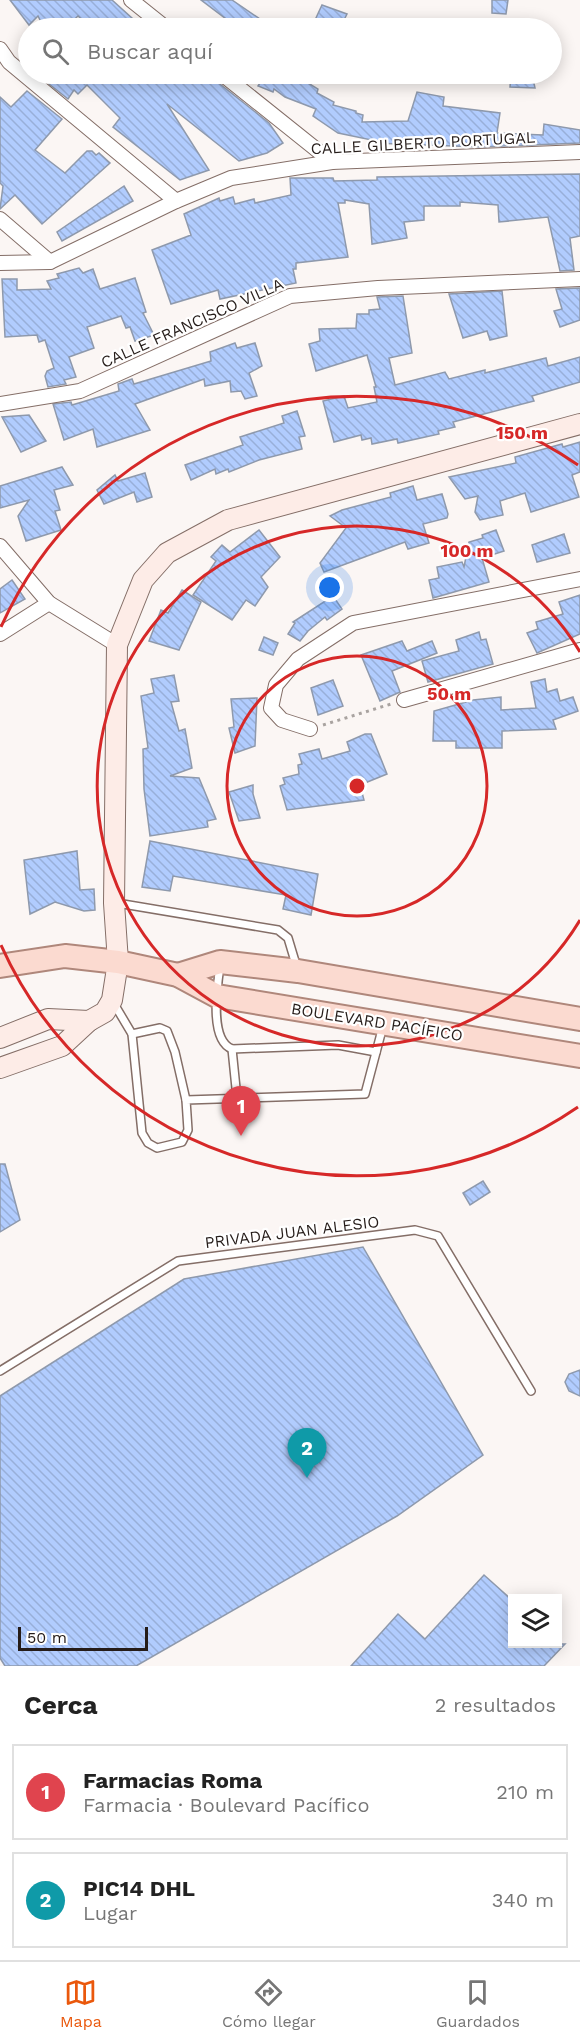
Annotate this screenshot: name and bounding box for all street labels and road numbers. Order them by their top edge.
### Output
street label: CALLE GILBERTO PORTUGAL [310,128,536,158]
street label: CALLE FRANCISCO VILLA [98,274,287,372]
street label: BOULEVARD PACÍFICO [290,999,464,1045]
street label: PRIVADA JUAN ALESIO [204,1212,380,1252]

